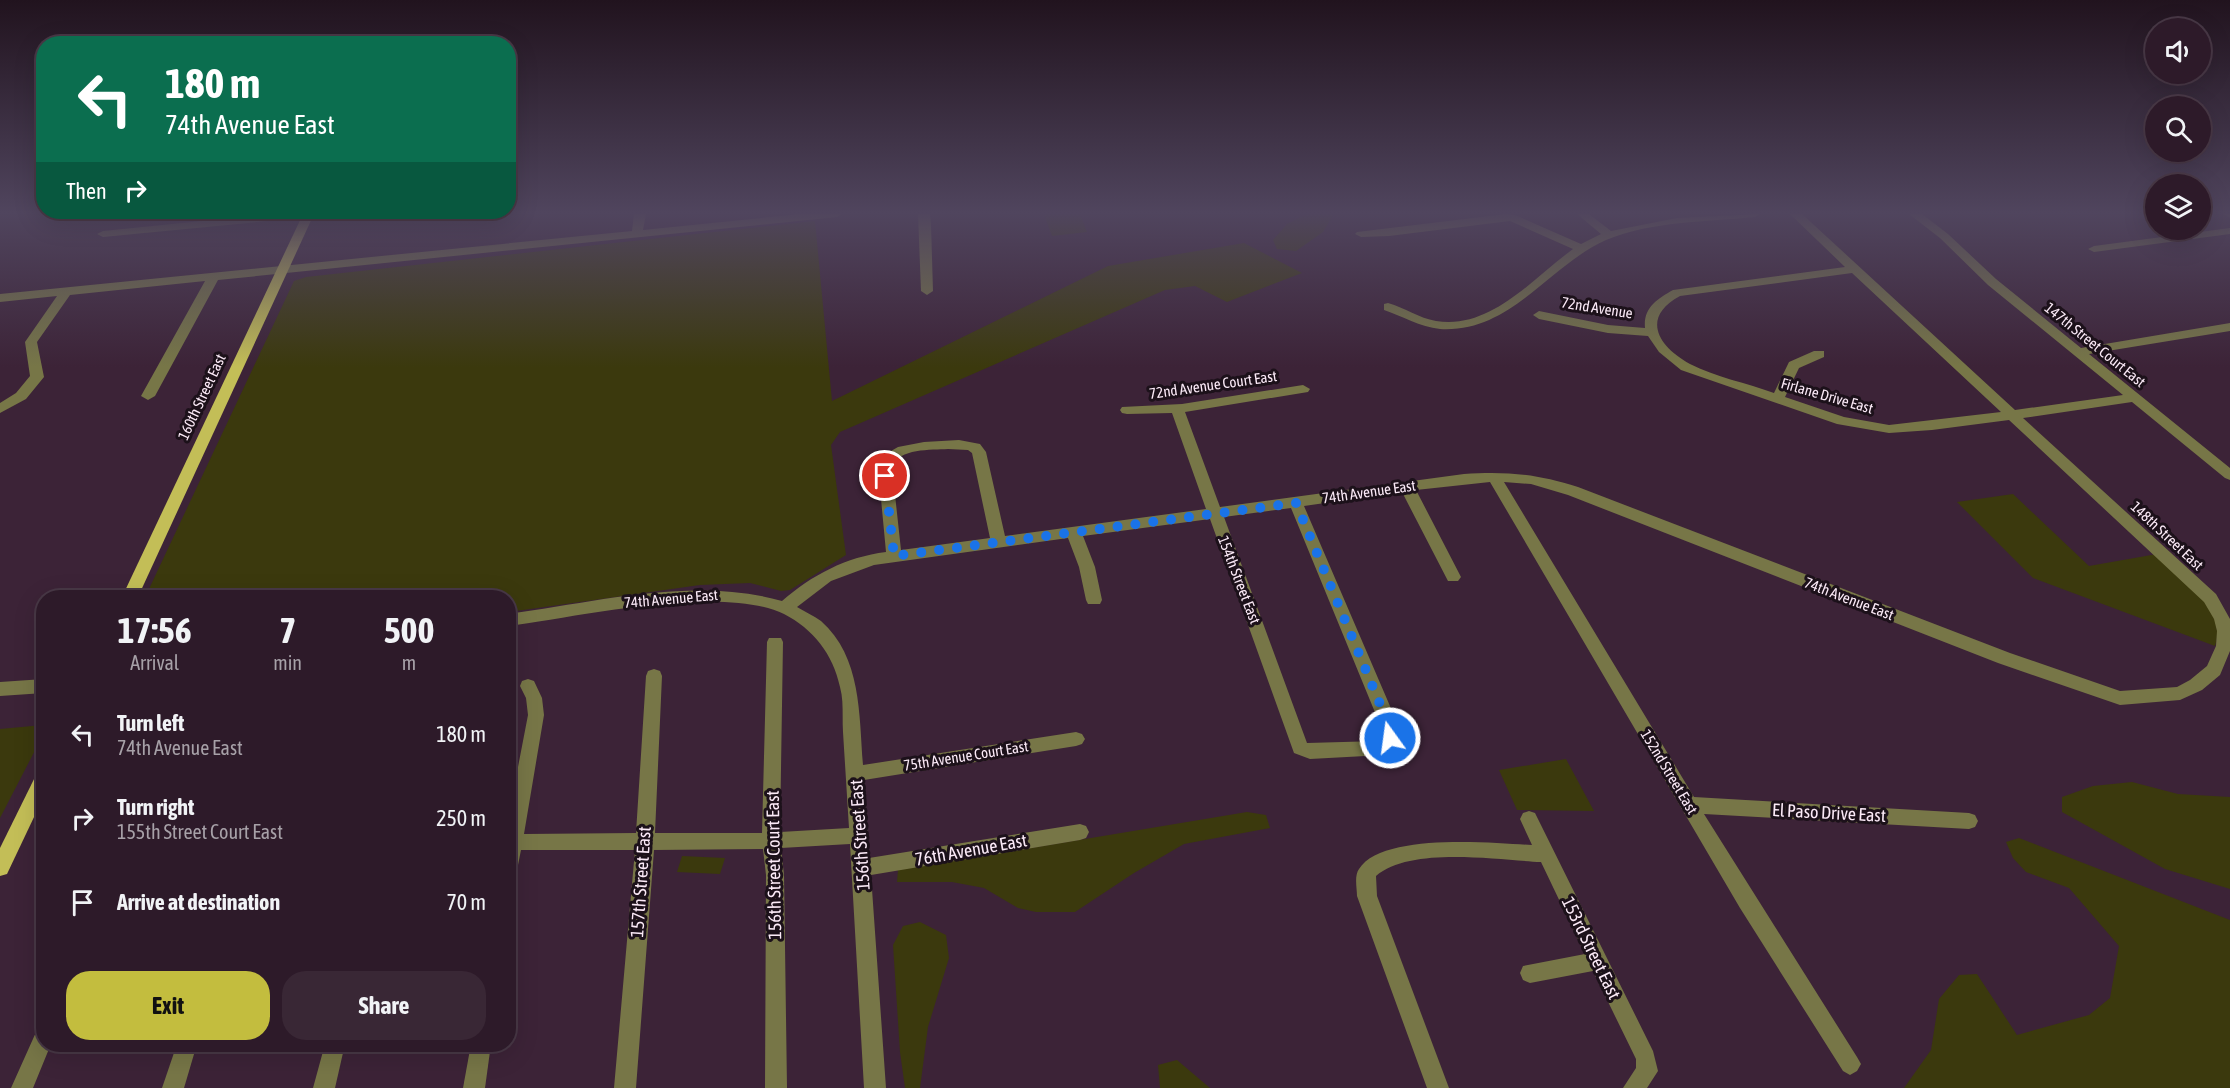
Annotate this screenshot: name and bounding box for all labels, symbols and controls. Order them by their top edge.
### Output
map controls [2145,18,2211,240]
button: sound [2145,18,2211,84]
text: 180 m [165,59,260,107]
icon: left [66,60,144,138]
button: search [2145,96,2211,162]
text: 74th Avenue East [165,109,335,140]
icon: right [119,174,152,207]
button: layers [2145,174,2211,240]
text: Then [66,178,107,204]
street label: 72nd Avenue [1560,293,1634,322]
street label: 147th Street Court East [2042,299,2149,390]
street label: 160th Street East [174,351,229,442]
street label: 72nd Avenue Court East [1148,367,1278,402]
street label: Firlane Drive East [1779,374,1875,417]
pin [859,450,910,501]
icon: arrive [868,459,901,492]
street label: 74th Avenue East [1321,477,1417,506]
street label: 148th Street East [2128,498,2207,573]
street label: 154th Street East [1215,533,1264,626]
street label: 74th Avenue East [1802,574,1896,623]
street label: 74th Avenue East [623,586,719,611]
text: 17:56 [118,609,192,651]
text: 7 [279,609,296,651]
text: 500 [384,609,434,651]
text: Arrival [130,651,179,674]
text: min [273,651,302,674]
text: m [402,651,416,674]
position arrow [1358,706,1422,770]
text: Turn left [117,710,184,736]
icon: left [66,718,99,751]
text: 180 m [436,721,486,747]
street label: 152nd Street East [1638,726,1701,817]
text: 74th Avenue East [117,736,243,759]
street label: 75th Avenue Court East [902,737,1029,774]
street label: 156th Street East [845,779,874,891]
street label: 156th Street Court East [762,790,785,940]
text: Turn right [117,794,194,820]
street label: El Paso Drive East [1772,799,1886,826]
icon: right [66,802,99,835]
text: 250 m [436,805,486,831]
text: 155th Street Court East [117,820,283,843]
street label: 157th Street East [626,826,655,938]
street label: 76th Avenue East [913,829,1028,870]
icon: arrive [66,886,99,919]
text: Arrive at destination [117,889,280,915]
text: 70 m [446,889,486,915]
street label: 153rd Street East [1558,893,1625,1002]
button: Exit [66,971,270,1040]
button: Share [282,971,486,1040]

